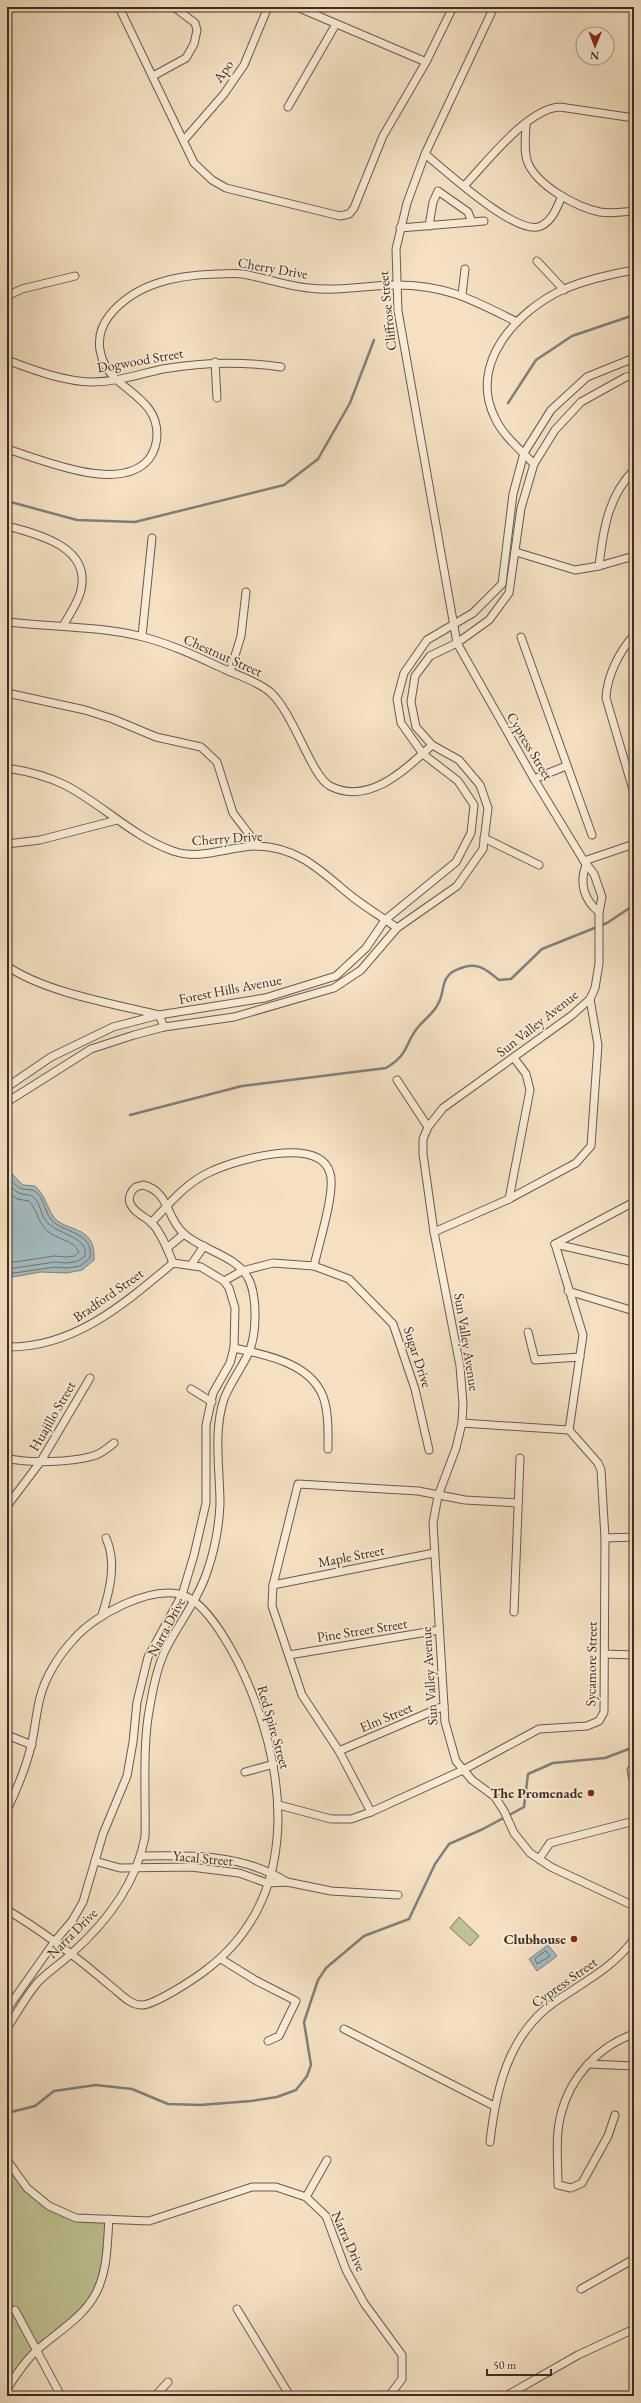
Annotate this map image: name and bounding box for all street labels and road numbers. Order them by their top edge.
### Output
street label: Apo [208,56,237,87]
street label: Cherry Drive [237,253,310,283]
street label: Cliffrose Street [374,270,400,352]
street label: Dogwood Street [95,343,185,376]
street label: Chestnut Street [181,630,266,681]
street label: Cypress Street [503,709,558,784]
street label: Cherry Drive [191,827,263,849]
street label: Forest Hills Avenue [177,970,284,1008]
street label: Sun Valley Avenue [492,985,582,1061]
street label: Bradford Street [69,1264,147,1326]
street label: Sun Valley Avenue [450,1292,484,1393]
street label: Sugar Drive [400,1324,436,1390]
street label: Huajillo Street [25,1377,80,1454]
street label: Maple Street [316,1541,386,1571]
street label: Narra Drive [143,1594,189,1660]
street label: Pine Street Street [316,1614,409,1646]
street label: Sycamore Street [581,1621,601,1707]
street label: Sun Valley Avenue [417,1625,441,1726]
street label: Red Spire Street [253,1683,295,1771]
street label: Elm Street [357,1698,416,1736]
street label: Yacal Street [172,1846,234,1870]
street label: Narra Drive [43,1904,101,1962]
street label: Cypress Street [528,1952,601,2011]
street label: Narra Drive [328,2208,371,2275]

